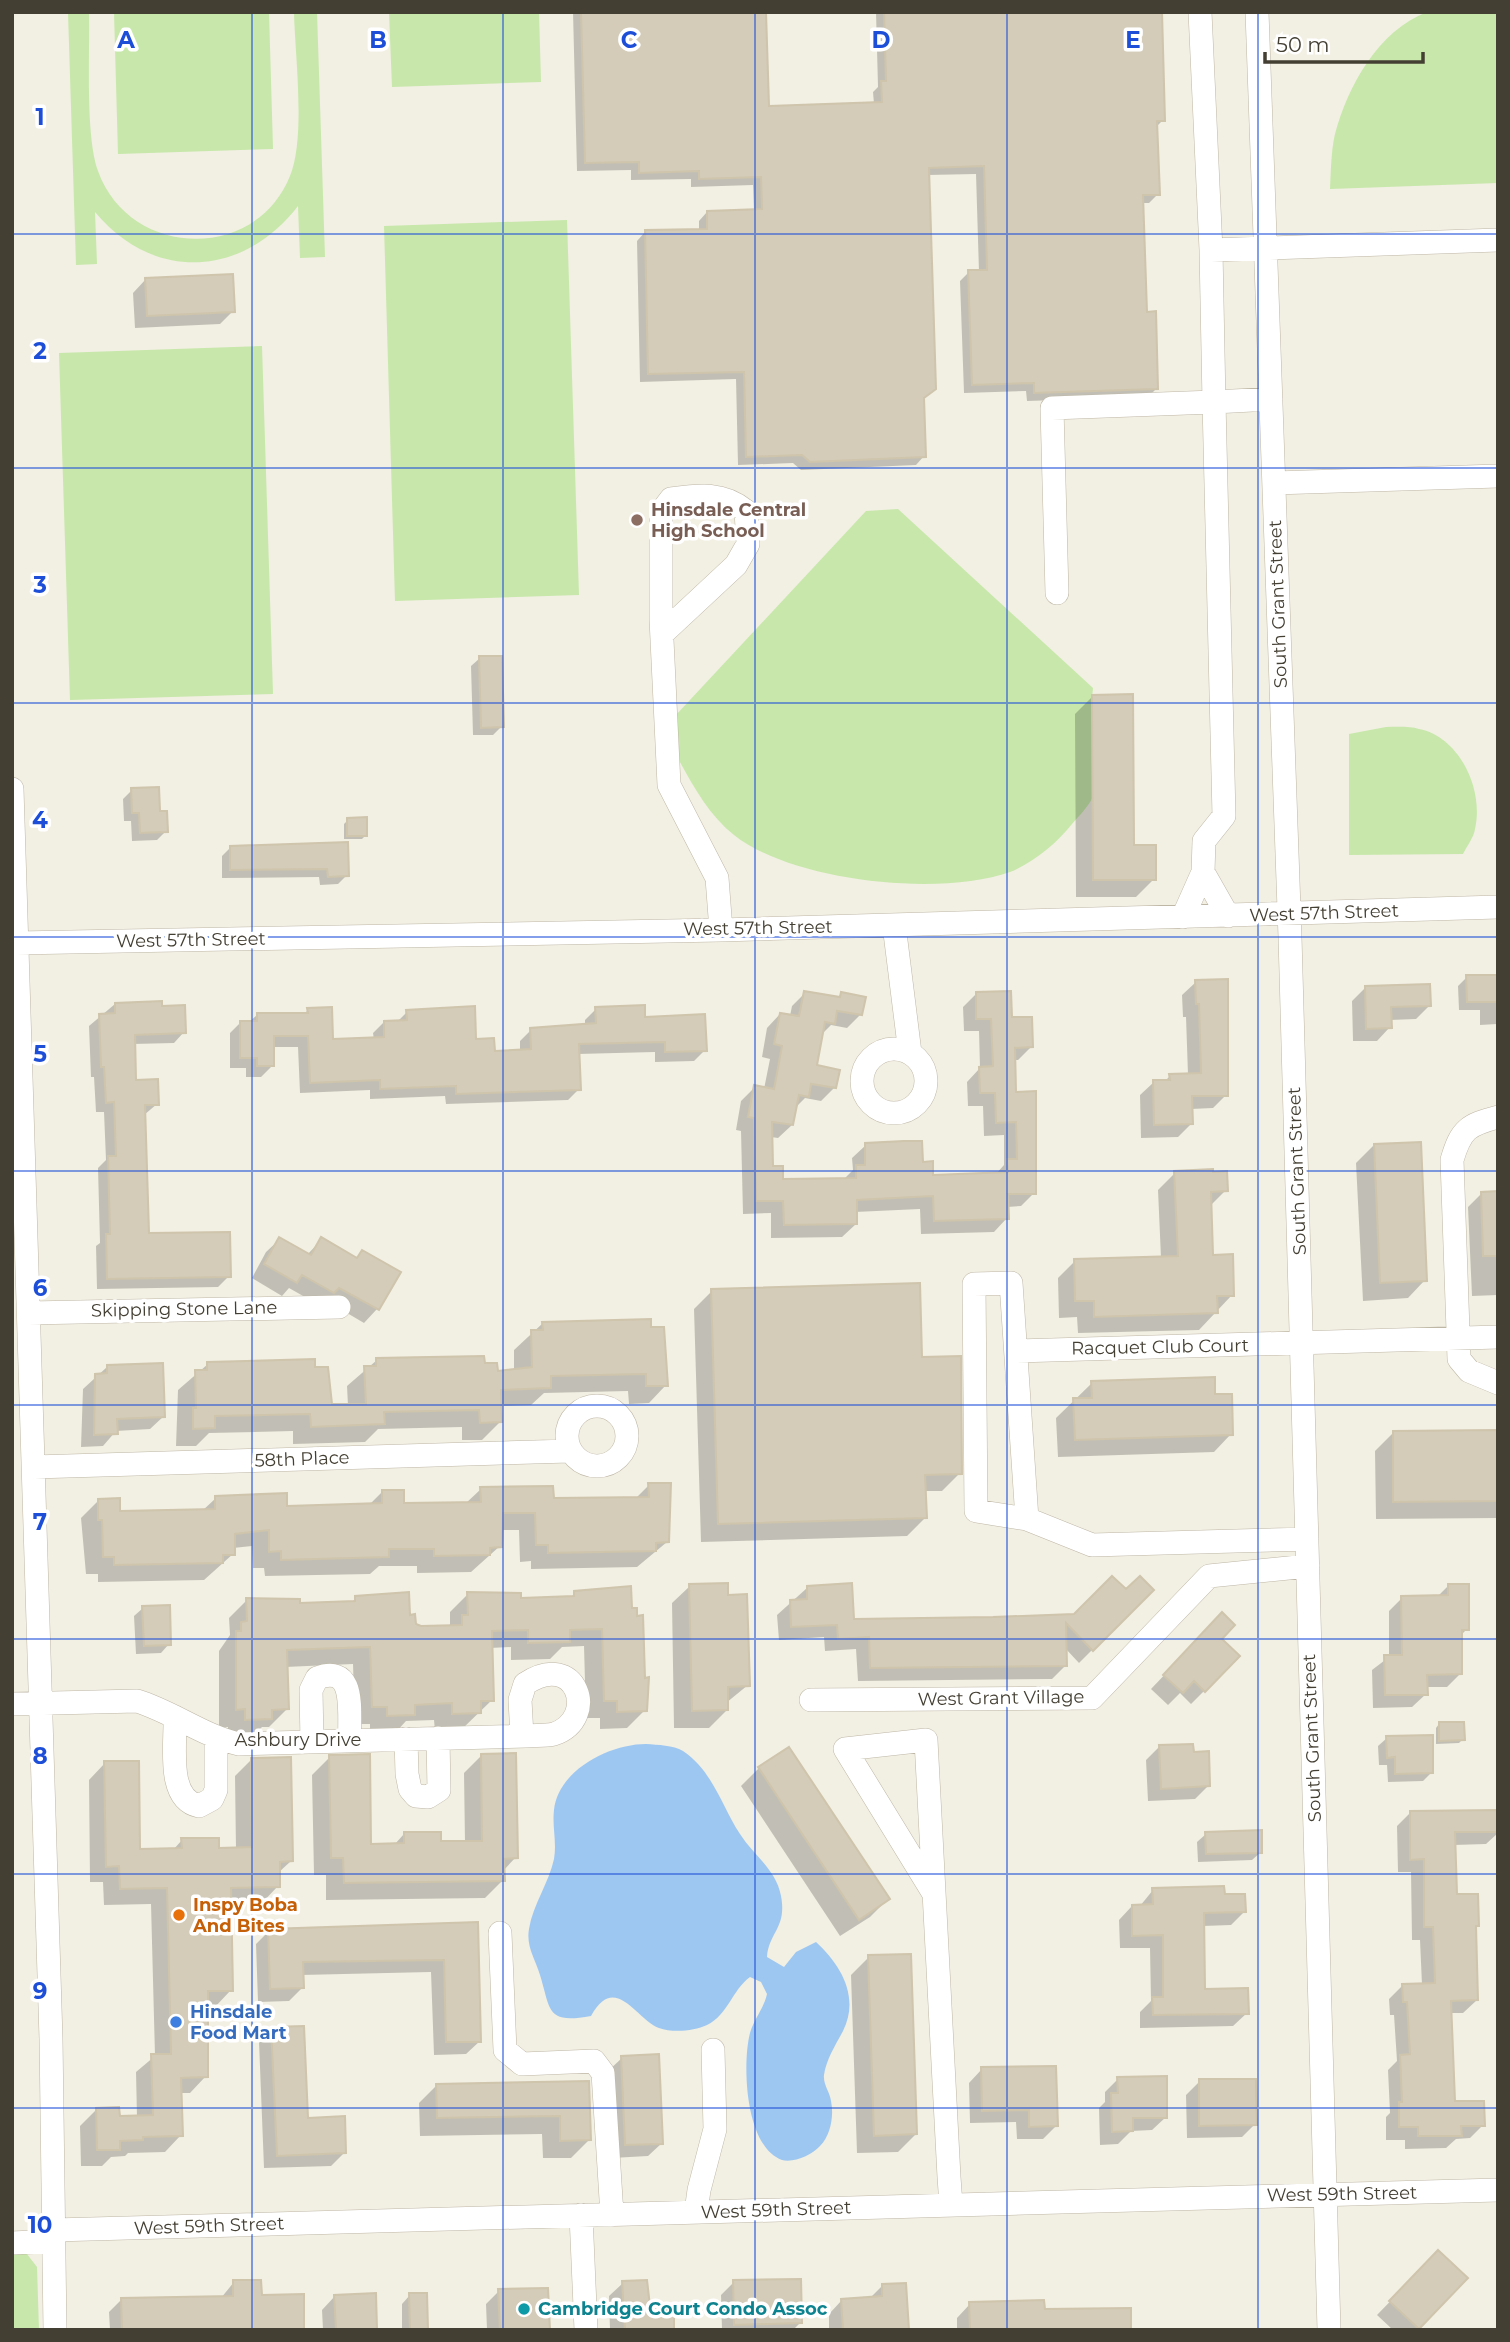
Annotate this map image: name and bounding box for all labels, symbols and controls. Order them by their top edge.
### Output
scale bar [1265,21,1422,65]
text: A [116,26,135,54]
text: B [369,26,387,54]
text: C [621,26,638,54]
text: D [872,26,891,54]
text: E [1125,26,1141,54]
text: 50 m [1276,32,1330,57]
text: 1 [35,103,45,131]
text: 2 [33,337,47,365]
place label: Hinsdale Central High School [651,499,806,542]
marker: Hinsdale Central High School [629,512,645,528]
street label: South Grant Street [1264,520,1292,688]
text: 3 [32,571,47,599]
text: 4 [32,806,48,834]
street label: West 57th Street [1249,899,1399,927]
street label: West 57th Street [683,916,833,940]
street label: West 57th Street [116,928,266,952]
text: 5 [33,1040,47,1068]
street label: South Grant Street [1283,1087,1311,1255]
text: 6 [33,1274,48,1302]
street label: Skipping Stone Lane [91,1296,278,1322]
street label: Racquet Club Court [1071,1334,1249,1360]
street label: 58th Place [254,1446,350,1472]
text: 7 [33,1508,47,1536]
street label: South Grant Street [1298,1654,1326,1822]
street label: West Grant Village [918,1686,1085,1710]
street label: Ashbury Drive [235,1729,362,1751]
text: 8 [32,1742,48,1770]
place label: Inspy Boba And Bites [192,1894,298,1937]
marker: Inspy Boba And Bites [171,1907,187,1923]
text: 9 [33,1977,47,2005]
place label: Hinsdale Food Mart [190,2001,287,2044]
marker: Hinsdale Food Mart [168,2014,184,2030]
street label: West 59th Street [1266,2182,1418,2206]
street label: West 59th Street [700,2196,852,2224]
text: 10 [28,2211,52,2239]
street label: West 59th Street [133,2212,285,2240]
place label: Cambridge Court Condo Assoc [538,2298,828,2320]
marker: Cambridge Court Condo Assoc [516,2301,532,2317]

